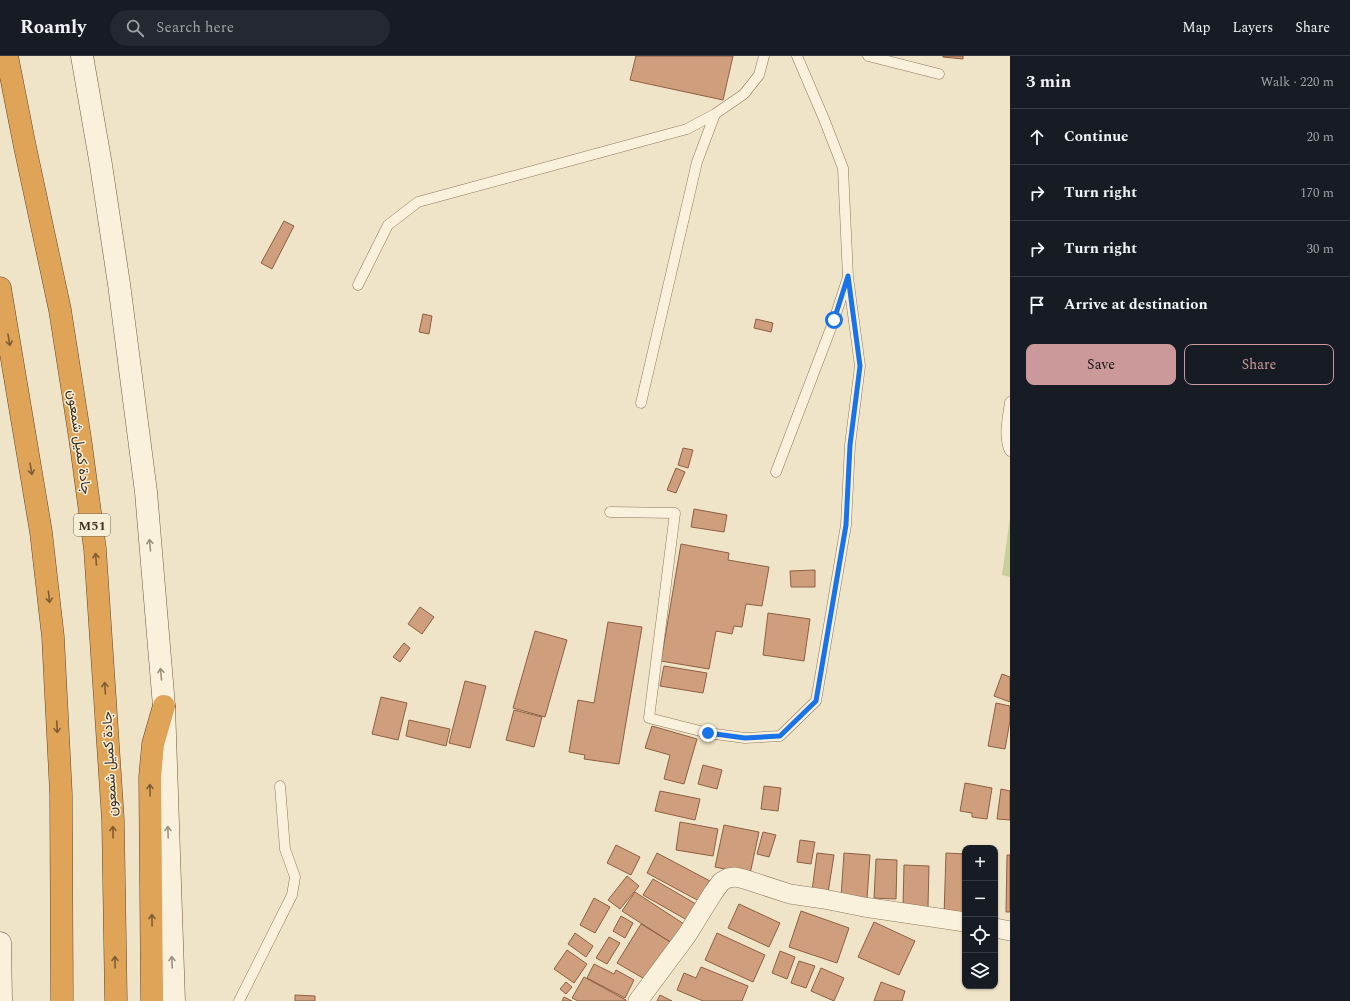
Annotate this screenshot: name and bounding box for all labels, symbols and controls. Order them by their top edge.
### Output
search box [110,10,390,46]
text: Roamly [20,13,86,42]
text: Search here [156,16,234,39]
icon: search [124,17,146,39]
text: Map [1182,17,1211,38]
text: Layers [1233,17,1273,38]
text: Share [1295,17,1330,38]
text: 3 min [1026,69,1071,95]
text: Walk · 220 m [1260,72,1334,92]
text: Continue [1064,125,1129,148]
icon: ahead [1026,126,1048,148]
text: 20 m [1307,127,1334,147]
text: Turn right [1064,181,1137,204]
icon: right [1026,182,1048,204]
text: 170 m [1300,183,1334,203]
text: Turn right [1064,237,1137,260]
icon: right [1026,238,1048,260]
text: 30 m [1307,239,1334,259]
text: Arrive at destination [1064,293,1208,316]
icon: arrive [1026,294,1048,316]
route start [825,311,843,329]
one-way arrow [5,334,13,347]
button: Save [1026,344,1176,385]
button: Share [1184,344,1334,385]
street label: جادة كميل شمعون [62,389,97,496]
one-way arrow [27,462,35,475]
road number: M51 [74,514,110,536]
one-way arrow [147,539,154,552]
one-way arrow [92,553,99,566]
one-way arrow [45,590,52,603]
one-way arrow [157,668,165,681]
one-way arrow [101,682,108,695]
street label: جادة كميل شمعون [96,711,123,817]
one-way arrow [54,720,61,733]
route end [699,724,717,742]
one-way arrow [146,784,154,797]
one-way arrow [109,826,117,839]
one-way arrow [164,826,172,839]
map controls [962,845,998,989]
button: + [962,845,998,881]
button: − [962,881,998,917]
one-way arrow [148,914,156,927]
button: locate [962,917,998,953]
button: layers [962,953,998,989]
one-way arrow [111,956,119,969]
one-way arrow [169,956,176,969]

